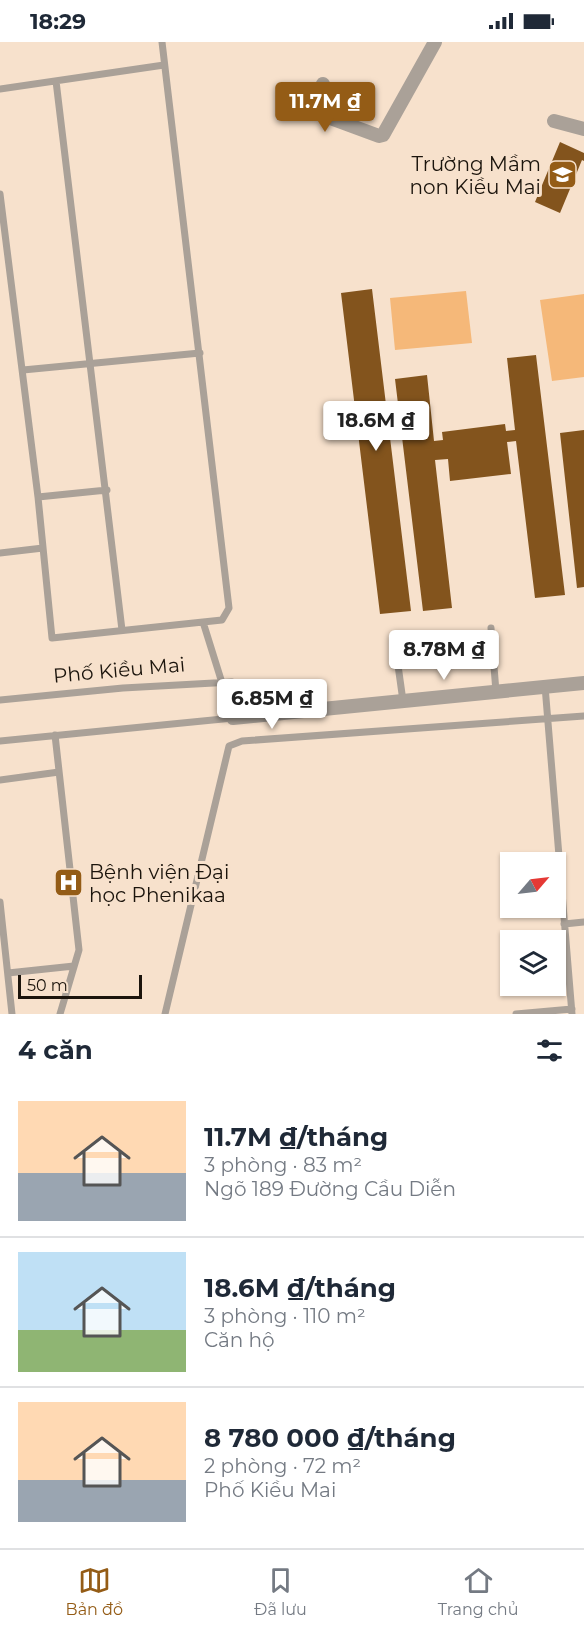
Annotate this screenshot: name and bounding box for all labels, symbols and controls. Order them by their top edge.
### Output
text: 18:29 [30,8,86,35]
pin: 11.7M ₫ [270,82,380,133]
text: 11.7M ₫ [289,89,361,113]
place label: Trường Mầm non Kiều Mai [410,152,541,199]
school or university icon: Trường Mầm non Kiều Mai [546,159,578,191]
pin: 18.6M ₫ [321,401,431,452]
text: 18.6M ₫ [337,408,415,432]
pin: 8.78M ₫ [389,630,499,681]
text: 8.78M ₫ [403,637,485,661]
street label: Phố Kiều Mai [52,652,186,688]
pin: 6.85M ₫ [217,679,327,730]
text: 6.85M ₫ [231,686,313,710]
north arrow [500,852,566,918]
map controls [500,852,566,996]
place label: Bệnh viện Đại học Phenikaa [89,860,229,907]
hospital icon: Bệnh viện Đại học Phenikaa [52,867,84,899]
button: layers [500,930,566,996]
scale bar [18,972,142,1000]
text: 50 m [27,976,68,995]
text: 4 căn [18,1034,93,1066]
icon: filters [533,1034,566,1067]
text: 11.7M ₫/tháng [204,1121,388,1153]
icon: home [66,1125,138,1197]
text: 3 phòng · 83 m² [204,1153,362,1177]
text: Ngõ 189 Đường Cầu Diễn [204,1177,456,1201]
text: 18.6M ₫/tháng [204,1272,396,1304]
icon: home [66,1276,138,1348]
text: 3 phòng · 110 m² [204,1304,366,1328]
text: Căn hộ [204,1328,275,1352]
text: 8 780 000 ₫/tháng [204,1422,456,1454]
icon: home [66,1426,138,1498]
text: 2 phòng · 72 m² [204,1454,361,1478]
text: Phố Kiều Mai [204,1478,336,1502]
tab: Bản đồ [66,1564,123,1619]
tab: Đã lưu [254,1564,307,1619]
tab: Trang chủ [438,1564,518,1619]

